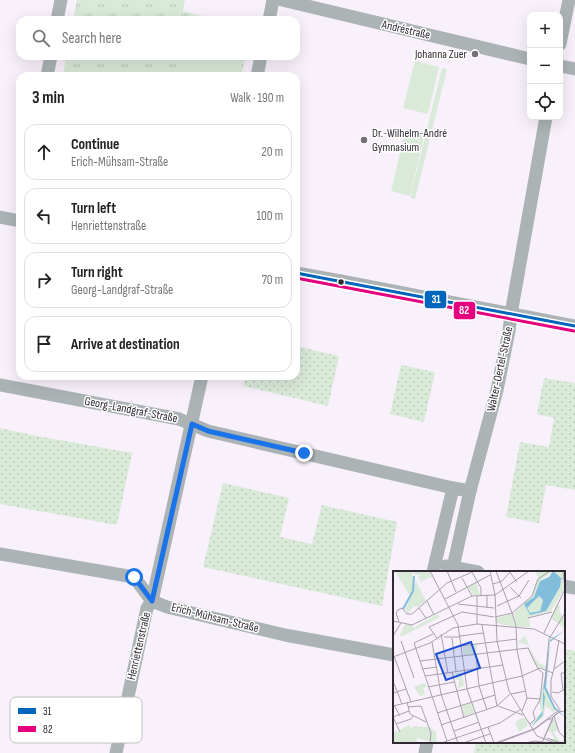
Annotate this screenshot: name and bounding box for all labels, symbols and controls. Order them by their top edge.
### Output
map controls [527,12,563,120]
button: + [527,12,563,48]
search box [16,16,300,60]
street label: Andréstraße [379,17,432,43]
icon: search [30,27,52,49]
text: Search here [62,29,122,48]
place label: Johanna Zuer [414,47,468,62]
button: − [527,48,563,84]
marker: Johanna Zuer [470,49,480,59]
button: locate [527,84,563,120]
text: 3 min [32,88,65,108]
text: Walk · 190 m [230,90,284,106]
place label: Dr.-Wilhelm-André Gymnasium [372,126,447,155]
text: Continue [71,135,120,154]
marker: Dr.-Wilhelm-André Gymnasium [359,135,369,145]
icon: ahead [33,141,55,163]
text: 20 m [261,144,283,160]
text: Erich-Mühsam-Straße [71,154,168,170]
text: Turn left [71,199,116,218]
icon: left [33,205,55,227]
text: 100 m [256,208,283,224]
text: Henriettenstraße [71,218,146,234]
text: Turn right [71,263,123,282]
icon: right [33,269,55,291]
text: 70 m [262,272,283,288]
unlabelled marker [336,277,346,287]
text: Georg-Landgraf-Straße [71,282,173,298]
line badge: 31 [424,290,447,309]
text: 31 [431,293,441,306]
line badge: 82 [453,301,476,320]
text: 82 [459,304,469,317]
street label: Walter-Oertel-Straße [484,325,516,413]
icon: arrive [33,333,55,355]
text: Arrive at destination [71,335,180,354]
street label: Georg-Landgraf-Straße [83,394,179,426]
route end [295,444,313,462]
route start [125,568,143,586]
inset map [393,571,565,743]
street label: Erich-Mühsam-Straße [170,600,260,636]
street label: Henriettenstraße [124,610,154,682]
legend [10,697,142,743]
text: 31 [43,705,52,718]
text: 82 [43,723,53,736]

